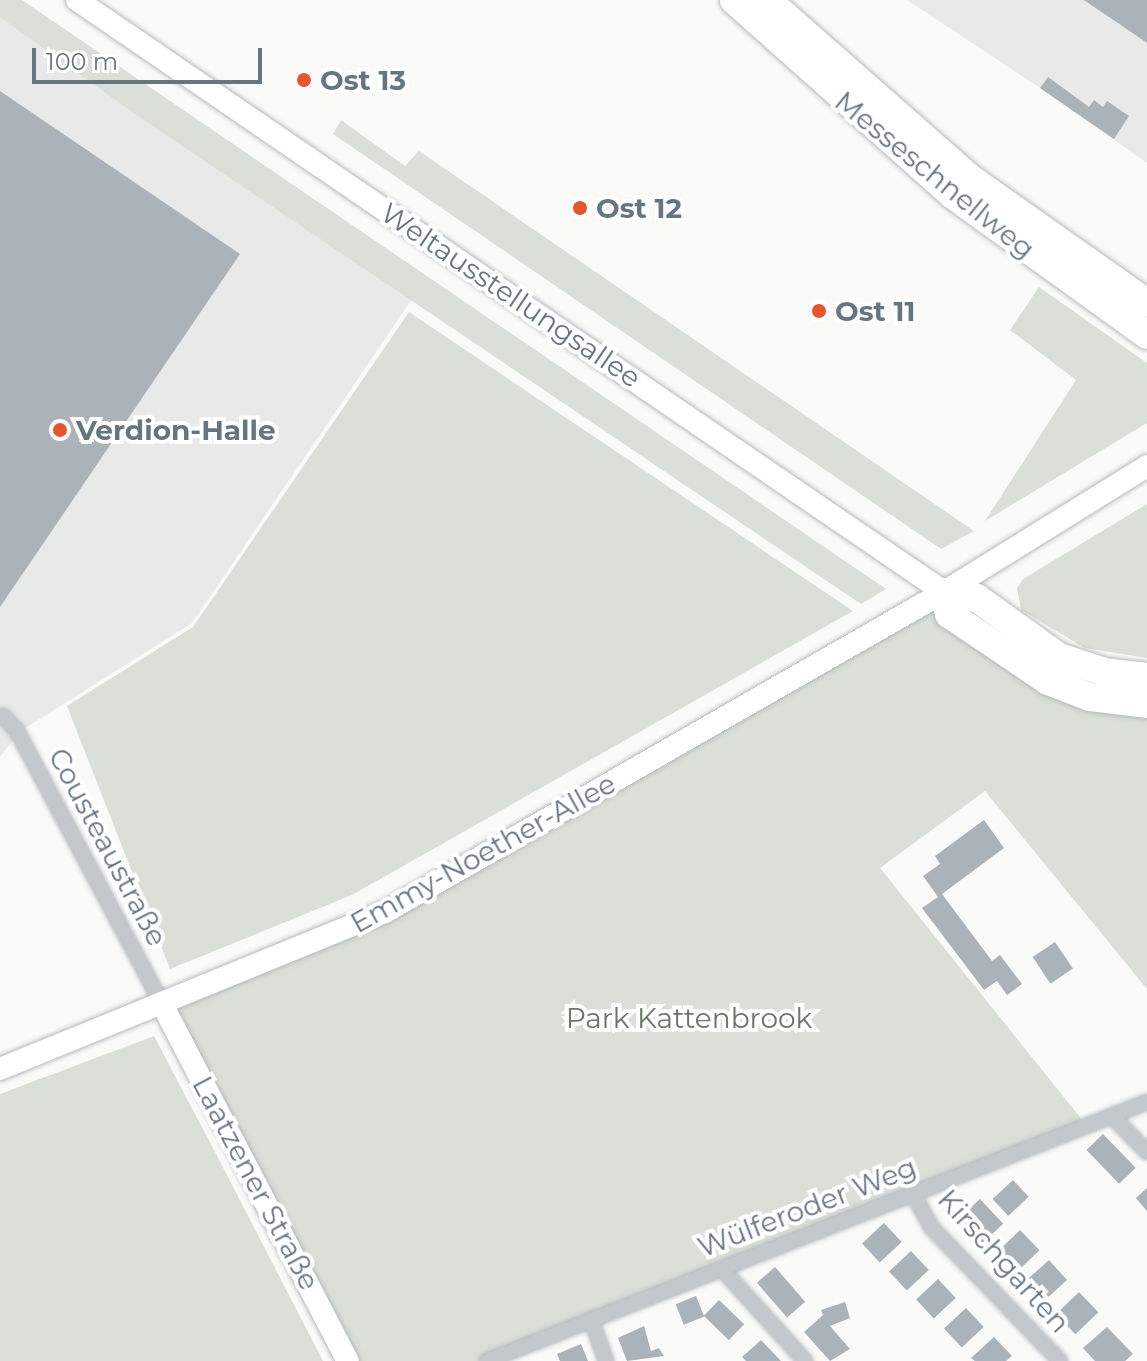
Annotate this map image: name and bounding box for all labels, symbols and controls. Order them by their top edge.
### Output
scale bar [36,32,266,82]
text: 100 m [46,47,118,76]
place label: Ost 13 [320,63,406,97]
marker: Ost 13 [295,71,313,89]
street label: Messeschnellweg [828,84,1042,266]
place label: Ost 12 [596,191,682,225]
street label: Weltausstellungsallee [375,196,647,394]
marker: Ost 12 [571,199,589,217]
place label: Ost 11 [835,294,916,328]
marker: Ost 11 [810,302,828,320]
place label: Verdion-Halle [76,413,276,447]
marker: Verdion-Halle [51,421,69,439]
street label: Cousteaustraße [42,742,174,952]
street label: Emmy-Noether-Allee [345,766,621,940]
park label: Park Kattenbrook [566,1001,812,1035]
street label: Laatzener Straße [186,1070,326,1296]
street label: Wülferoder Weg [693,1150,921,1264]
street label: Kirschgarten [931,1183,1077,1339]

